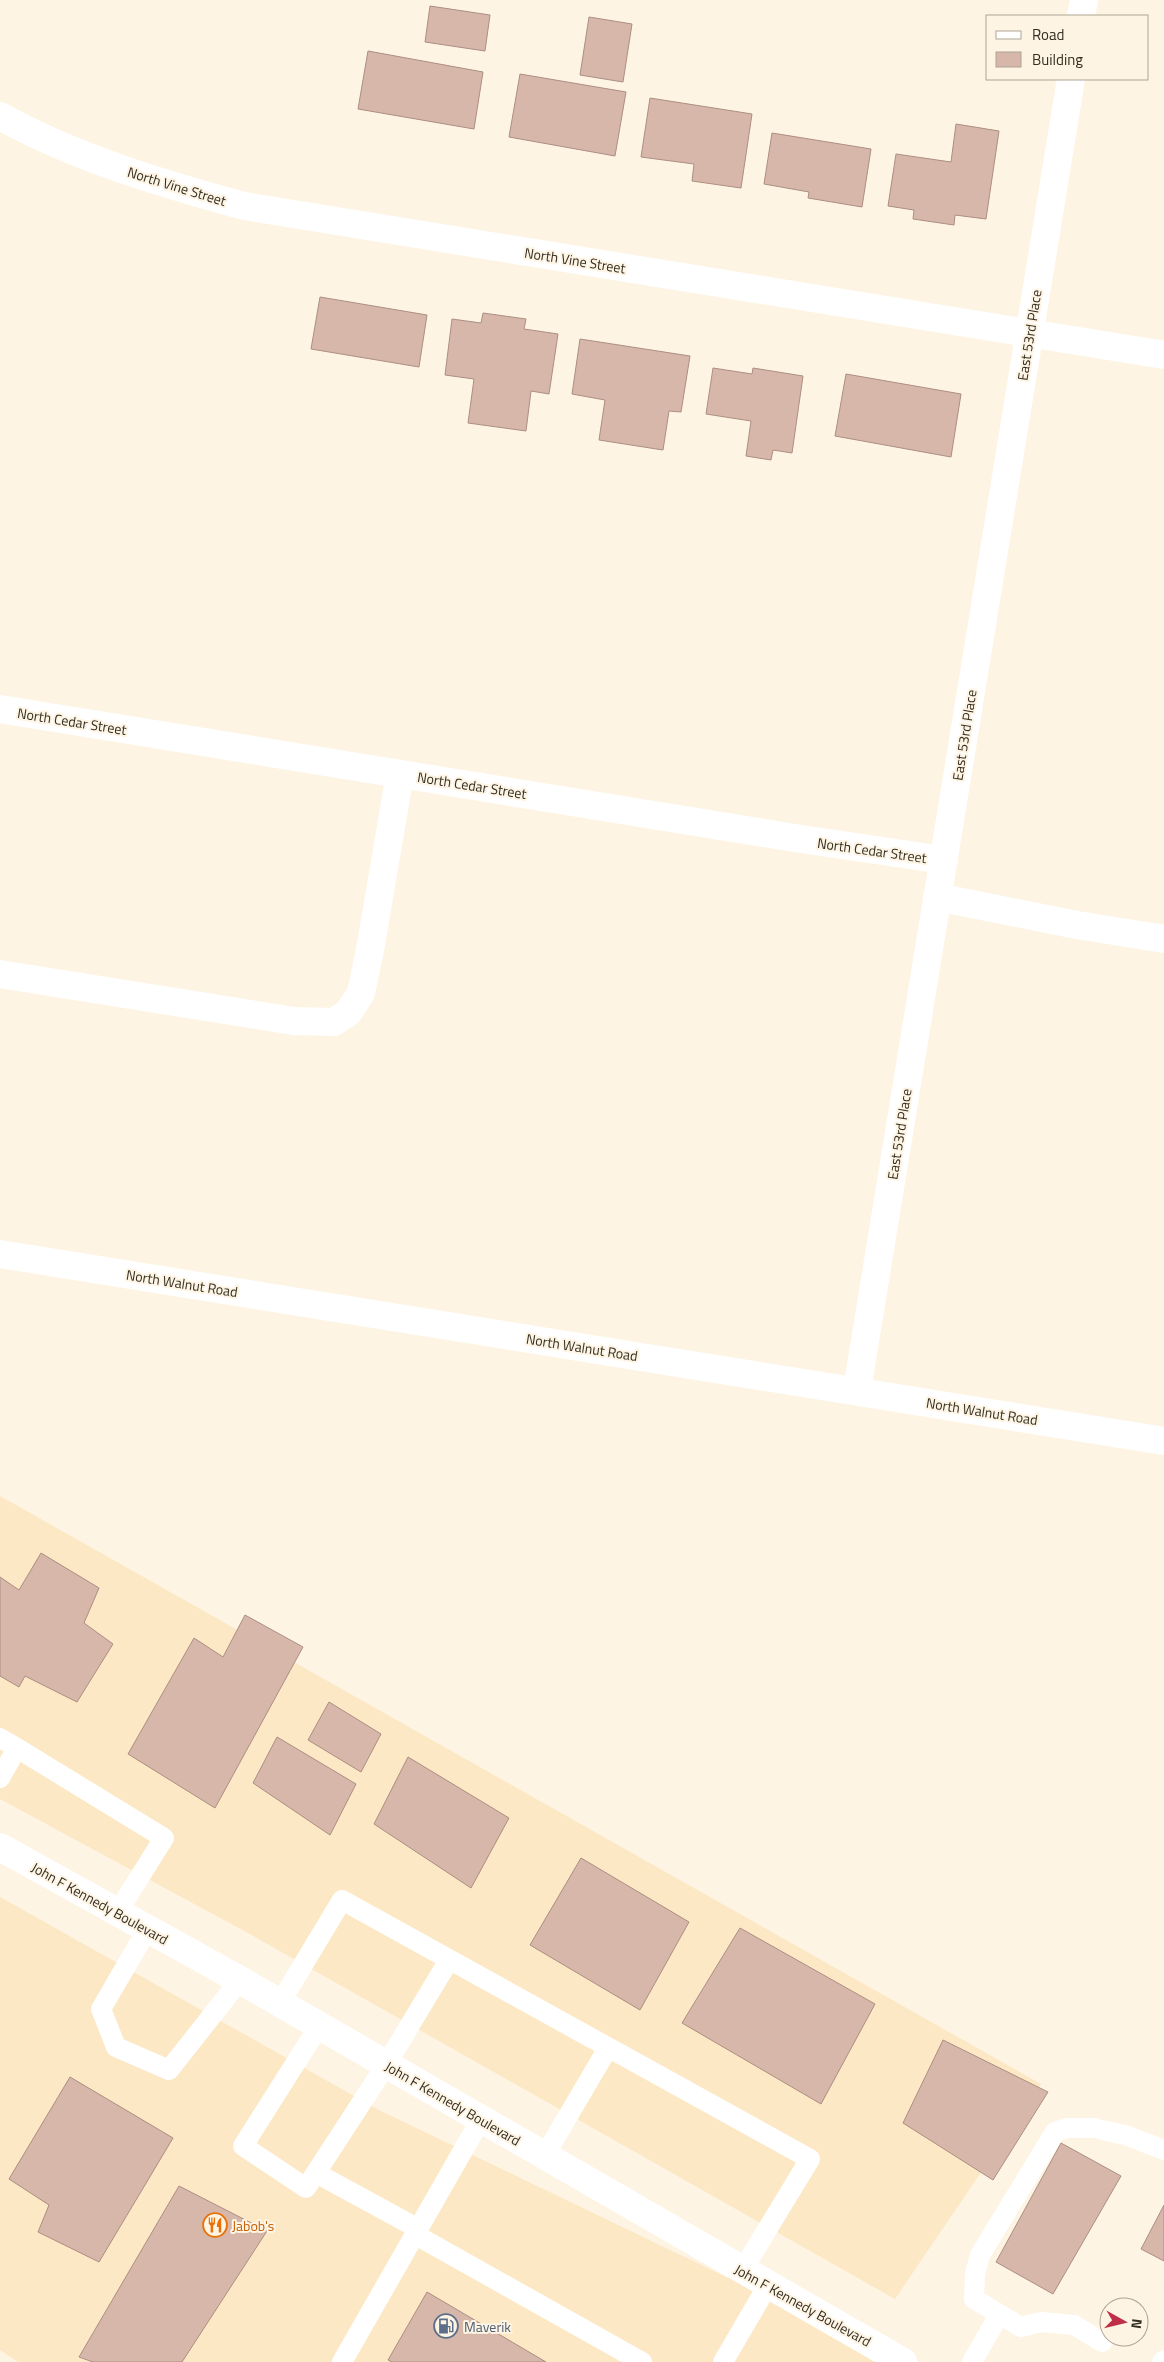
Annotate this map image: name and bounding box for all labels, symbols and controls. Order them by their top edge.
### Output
legend [986,15,1149,80]
text: Road [1032,23,1064,46]
text: Building [1032,48,1083,71]
street label: North Vine Street [125,161,229,211]
street label: North Vine Street [523,242,627,278]
street label: East 53rd Place [1011,288,1047,382]
street label: East 53rd Place [946,688,982,782]
street label: North Cedar Street [16,702,128,740]
street label: North Cedar Street [416,766,528,804]
street label: North Cedar Street [816,832,928,868]
street label: East 53rd Place [881,1087,917,1181]
street label: North Walnut Road [125,1264,239,1302]
street label: North Walnut Road [525,1328,639,1366]
street label: North Walnut Road [925,1392,1039,1430]
street label: John F Kennedy Boulevard [28,1857,172,1949]
street label: John F Kennedy Boulevard [381,2056,525,2150]
restaurant icon: Jabob's [202,2212,228,2238]
place label: Jabob's [232,2215,274,2236]
street label: John F Kennedy Boulevard [731,2259,875,2351]
north arrow [1099,2297,1149,2347]
fuel station icon: Maverik [433,2313,459,2339]
place label: Maverik [464,2316,511,2337]
text: N [1126,2318,1148,2330]

